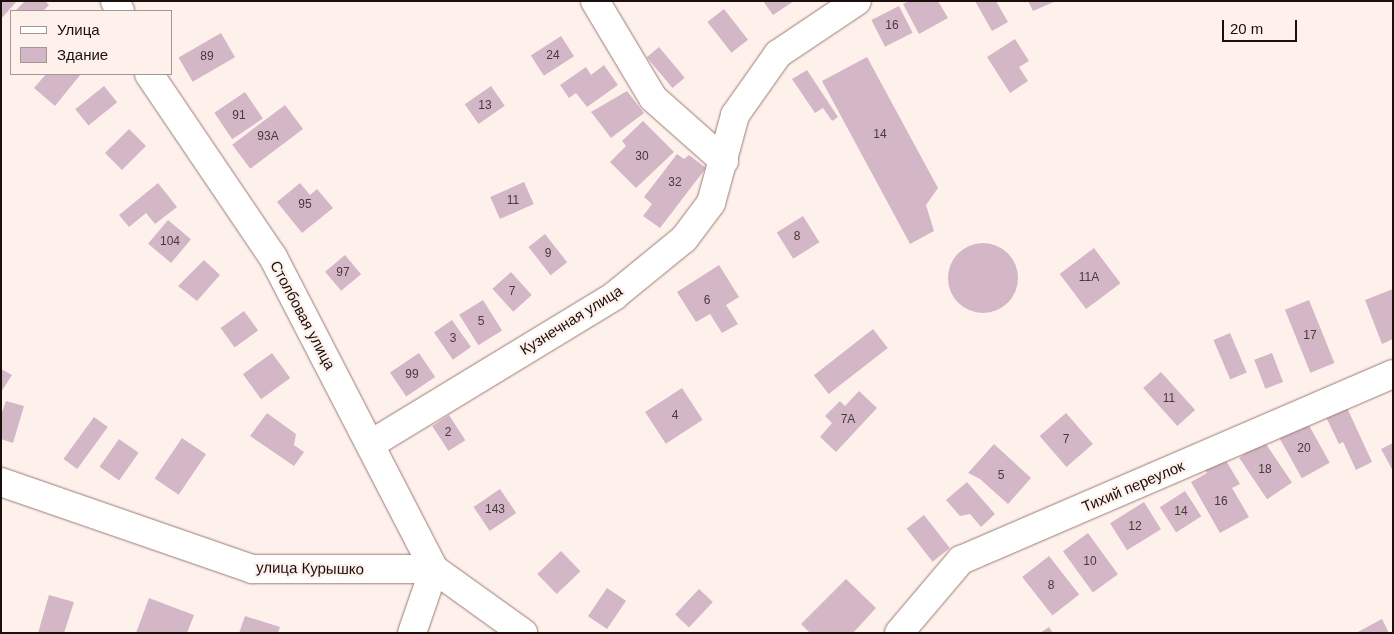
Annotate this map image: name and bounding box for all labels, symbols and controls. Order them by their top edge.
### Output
legend [10,10,172,75]
scale bar [1224,10,1299,42]
house number: 16 [885,19,899,33]
text: 20 m [1230,20,1263,37]
text: Улица [57,21,100,38]
text: Здание [57,46,108,63]
house number: 24 [546,49,560,63]
house number: 89 [200,50,214,64]
house number: 13 [478,99,492,113]
house number: 91 [232,109,246,123]
house number: 14 [873,128,887,142]
house number: 93А [257,130,279,144]
house number: 30 [635,150,649,164]
house number: 32 [668,176,682,190]
house number: 11 [507,194,519,208]
house number: 95 [298,198,312,212]
house number: 8 [794,230,800,244]
house number: 104 [160,235,180,249]
house number: 9 [545,247,551,261]
street label: Столбовая улица [267,257,339,373]
house number: 97 [336,266,350,280]
house number: 11А [1079,271,1099,285]
street label: Кузнечная улица [517,281,625,359]
house number: 7 [509,285,515,299]
house number: 6 [704,294,710,308]
house number: 5 [478,315,484,329]
house number: 17 [1303,329,1317,343]
house number: 3 [450,332,456,346]
house number: 99 [405,368,419,382]
house number: 11 [1163,392,1175,406]
house number: 4 [672,409,678,423]
house number: 7А [841,413,855,427]
house number: 2 [445,426,451,440]
house number: 7 [1063,433,1069,447]
house number: 20 [1297,442,1311,456]
street label: Тихий переулок [1079,456,1187,516]
house number: 18 [1258,463,1272,477]
house number: 5 [998,469,1004,483]
house number: 16 [1214,495,1228,509]
house number: 143 [485,503,505,517]
house number: 14 [1174,505,1188,519]
house number: 12 [1128,520,1142,534]
house number: 10 [1083,555,1097,569]
street label: улица Курышко [256,558,364,578]
house number: 8 [1048,579,1054,593]

